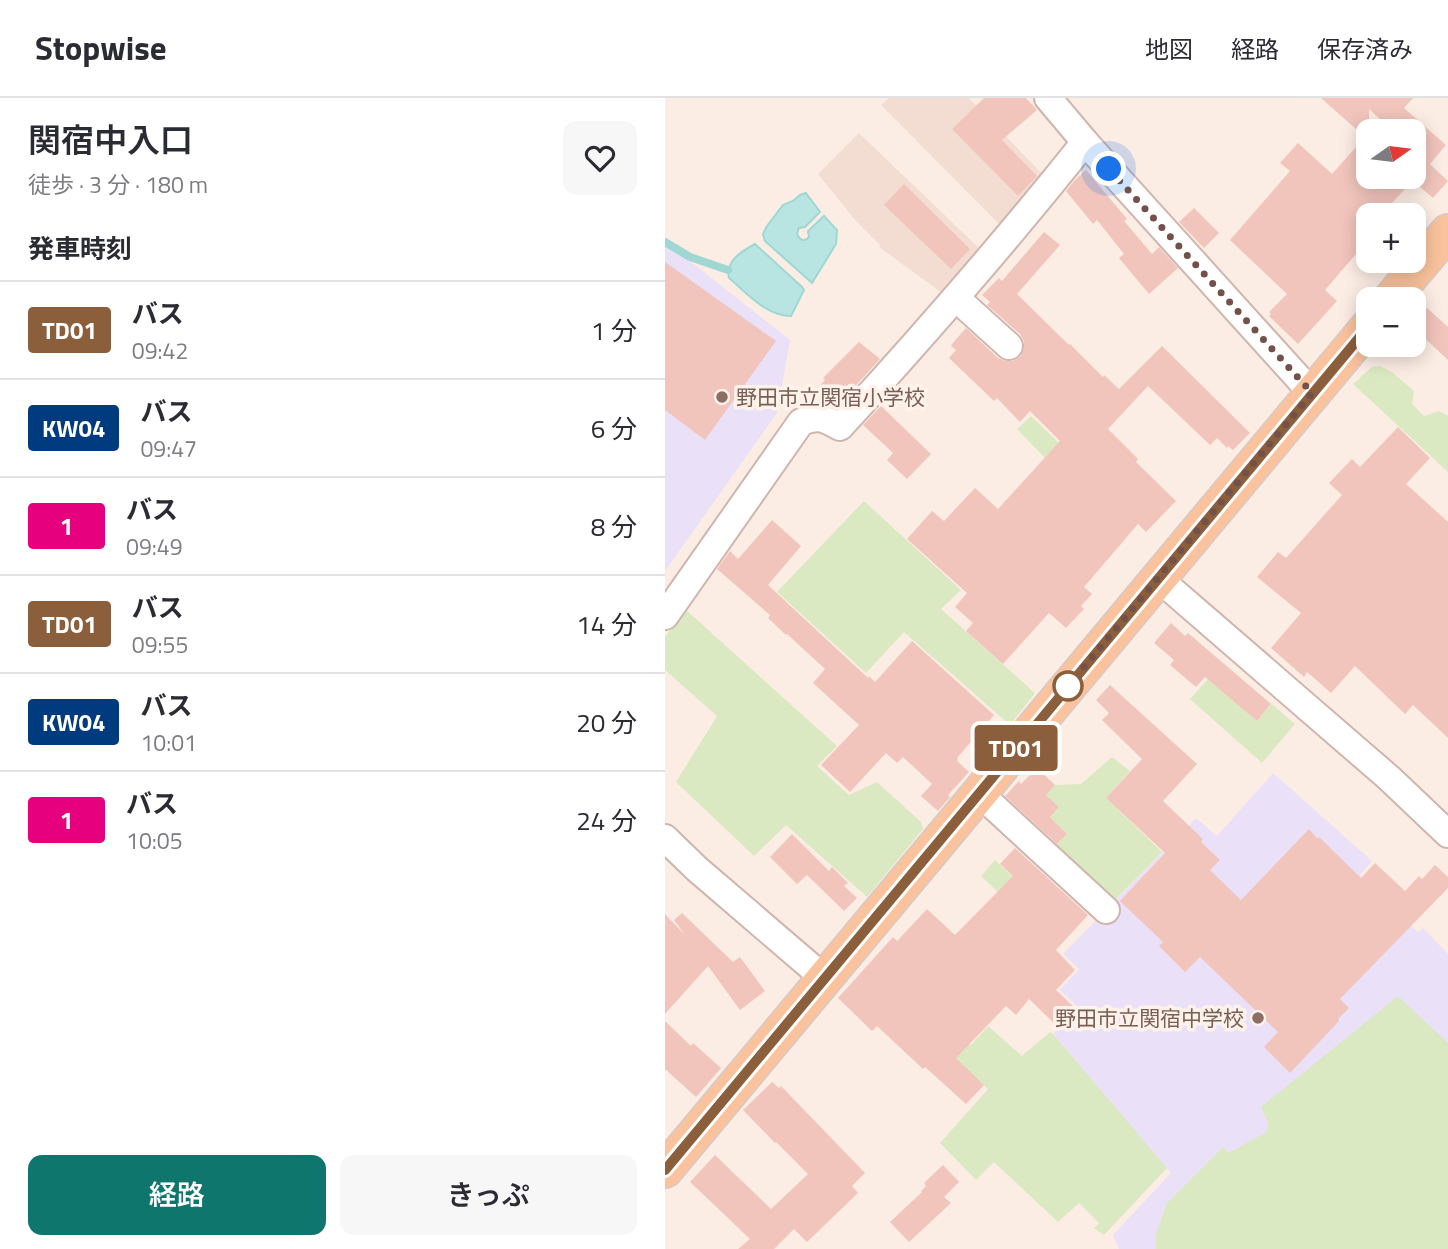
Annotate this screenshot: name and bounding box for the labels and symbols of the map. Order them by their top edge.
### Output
north arrow [1356,119,1426,189]
your location [1091,151,1126,186]
place label: 野田市立関宿小学校 [736,381,925,413]
marker: 野田市立関宿小学校 [714,389,730,405]
unlabelled marker [1053,671,1083,701]
line badge: TD01 [967,725,1065,771]
place label: 野田市立関宿中学校 [1055,1002,1244,1034]
marker: 野田市立関宿中学校 [1250,1010,1266,1026]

